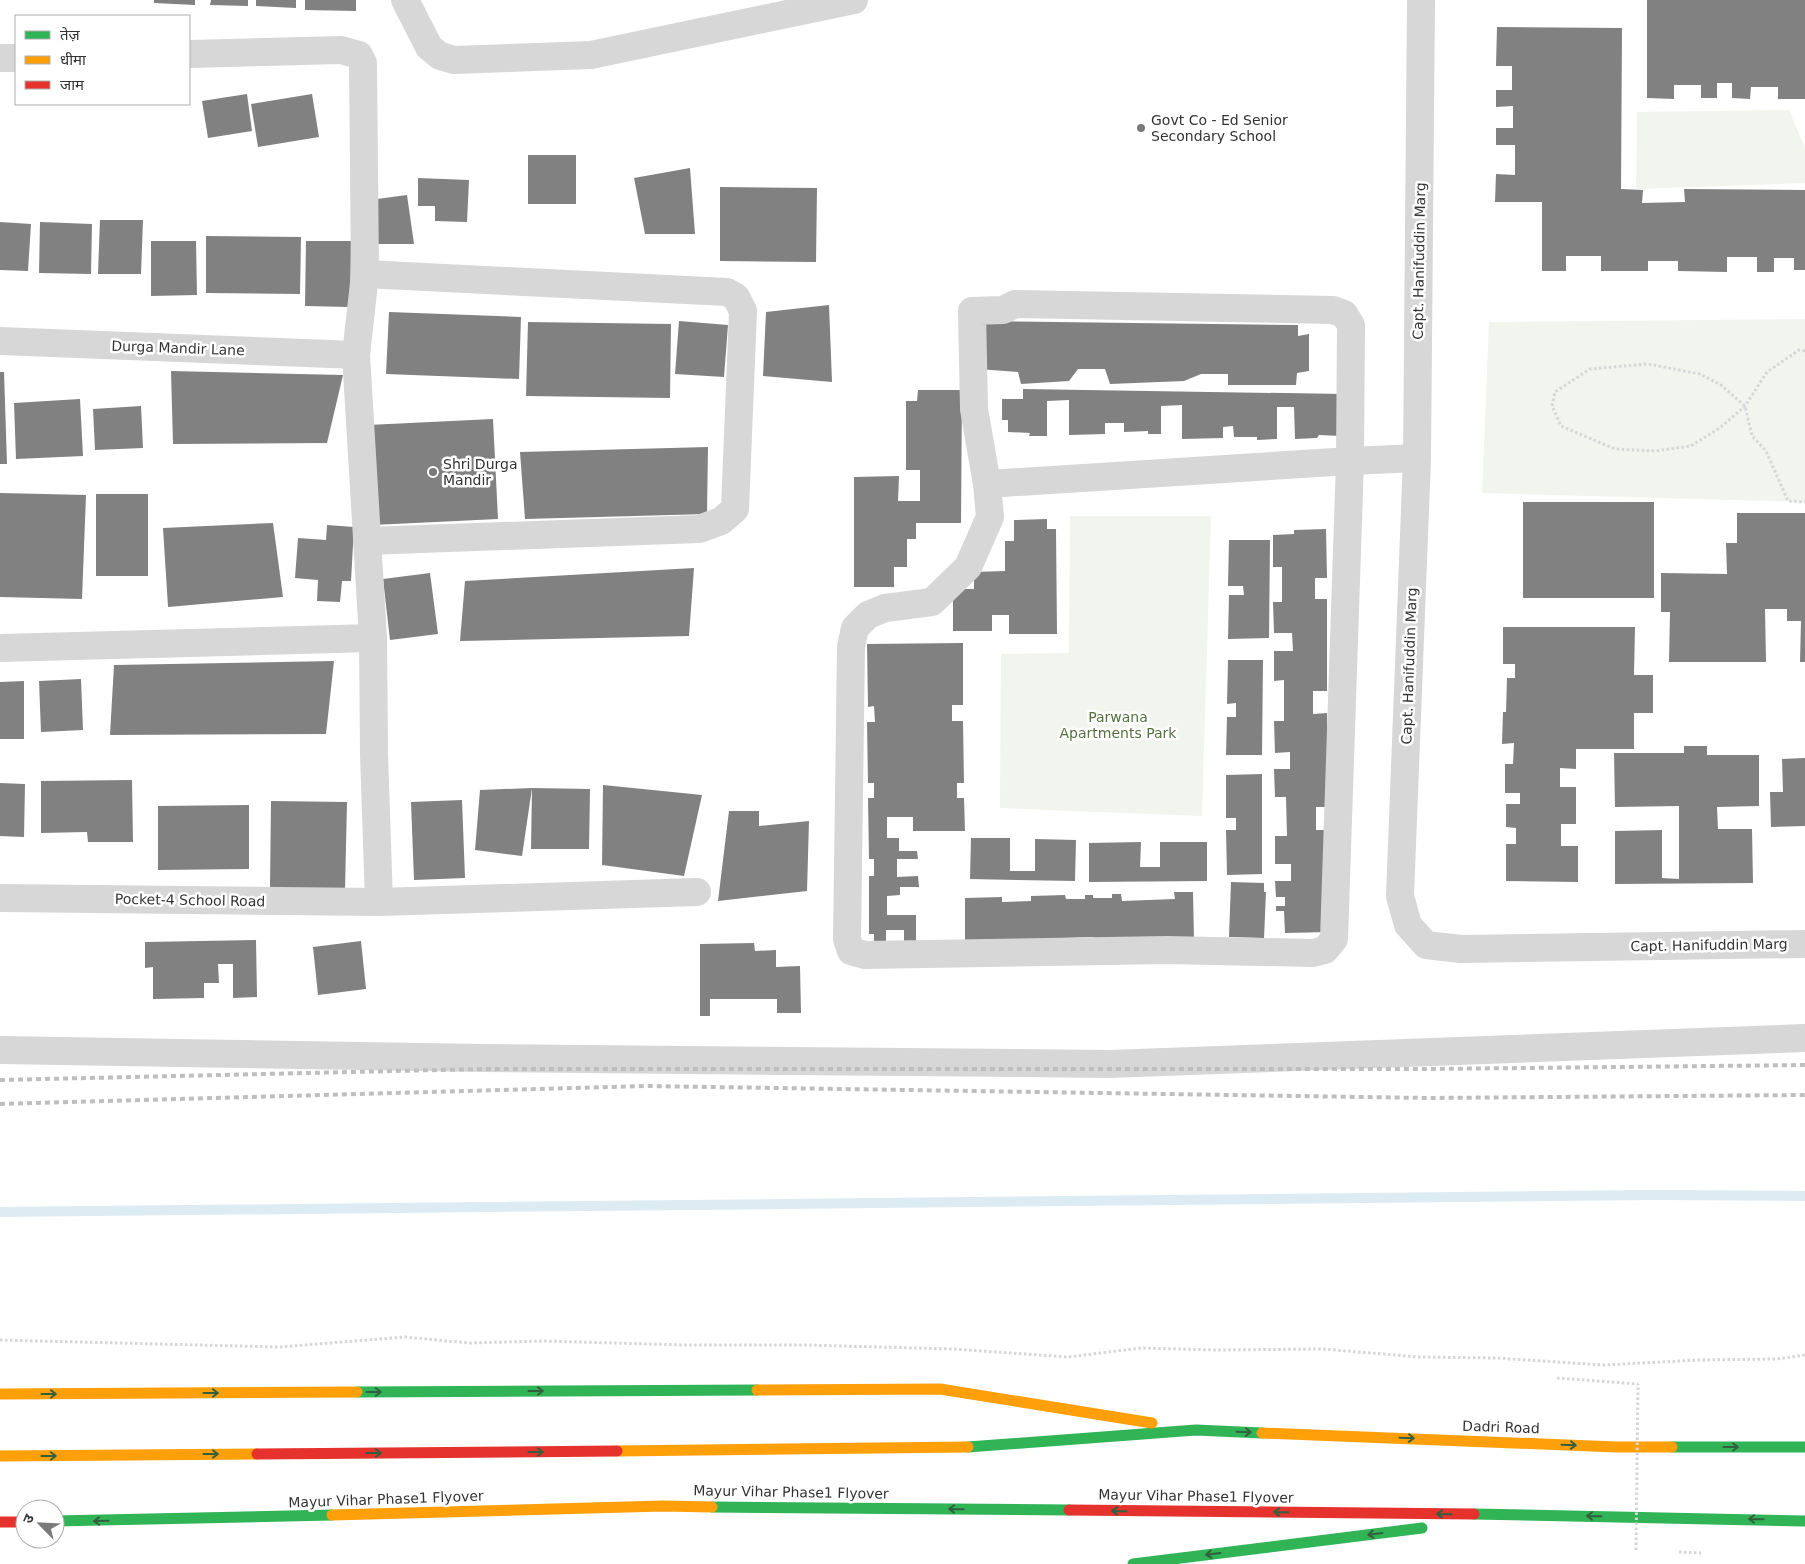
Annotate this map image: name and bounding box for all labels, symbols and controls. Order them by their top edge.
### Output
legend [15,15,190,105]
text: तेज़ [60,26,81,44]
text: धीमा [60,51,87,69]
text: जाम [60,76,85,94]
place label: Govt Co - Ed Senior Secondary School [1151,112,1288,144]
marker: Govt Co - Ed Senior Secondary School [1135,122,1147,134]
street label: Capt. Hanifuddin Marg [1410,182,1428,340]
street label: Durga Mandir Lane [111,338,245,358]
place label: Shri Durga Mandir [443,456,517,488]
marker: Shri Durga Mandir [427,466,439,478]
street label: Capt. Hanifuddin Marg [1398,587,1420,745]
park label: Parwana Apartments Park [1060,709,1177,741]
street label: Pocket-4 School Road [115,891,265,909]
street label: Capt. Hanifuddin Marg [1630,936,1788,954]
one-way arrow [528,1386,544,1396]
one-way arrow [365,1387,381,1397]
one-way arrow [202,1388,219,1398]
one-way arrow [40,1389,56,1398]
street label: Dadri Road [1462,1418,1540,1436]
one-way arrow [1236,1427,1252,1437]
one-way arrow [1398,1434,1414,1443]
one-way arrow [1560,1440,1577,1450]
one-way arrow [1723,1442,1739,1452]
one-way arrow [528,1447,544,1457]
one-way arrow [365,1448,381,1458]
one-way arrow [202,1449,219,1459]
one-way arrow [40,1451,56,1460]
street label: Mayur Vihar Phase1 Flyover [693,1482,889,1502]
street label: Mayur Vihar Phase1 Flyover [1098,1486,1294,1506]
street label: Mayur Vihar Phase1 Flyover [288,1488,484,1510]
north arrow [15,1499,65,1549]
one-way arrow [948,1504,964,1514]
one-way arrow [1111,1506,1127,1515]
one-way arrow [1273,1507,1290,1517]
one-way arrow [1436,1509,1452,1519]
text: उ [19,1511,37,1526]
one-way arrow [1586,1511,1602,1521]
one-way arrow [1749,1515,1765,1524]
one-way arrow [94,1516,110,1526]
one-way arrow [1367,1529,1383,1539]
one-way arrow [1206,1549,1222,1559]

